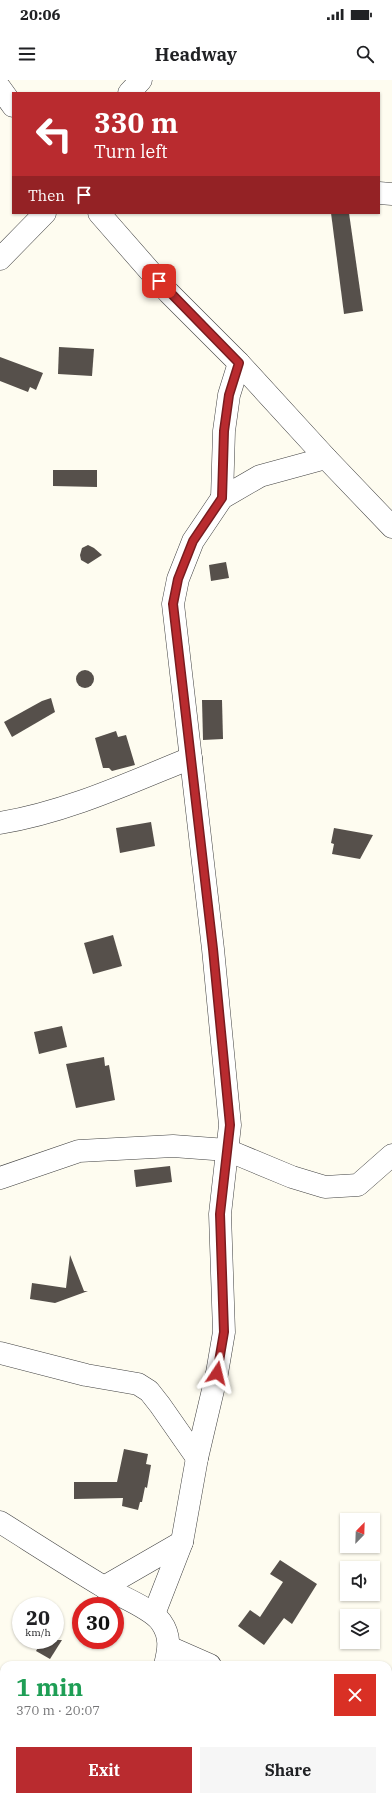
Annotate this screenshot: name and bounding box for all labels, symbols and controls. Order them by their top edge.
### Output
text: 20:06 [20,5,61,24]
icon: menu [16,43,38,65]
text: Headway [155,43,237,66]
icon: search [354,43,376,65]
text: 330 m [94,104,178,141]
icon: left [28,108,80,160]
text: Turn left [94,140,168,163]
icon: arrive [73,184,95,206]
text: Then [28,186,65,205]
pin [142,264,176,298]
icon: arrive [148,270,170,292]
position arrow [196,1352,238,1394]
north arrow [340,1513,380,1553]
map controls [340,1513,380,1649]
button: sound [340,1561,380,1601]
speed limit sign: 30 [72,1597,124,1649]
text: 20 [26,1604,50,1631]
button: layers [340,1609,380,1649]
text: km/h [25,1626,51,1639]
text: 1 min [16,1671,83,1703]
button: close [334,1674,376,1716]
text: 370 m · 20:07 [16,1702,100,1719]
button: Exit [16,1747,192,1793]
button: Share [200,1747,376,1793]

